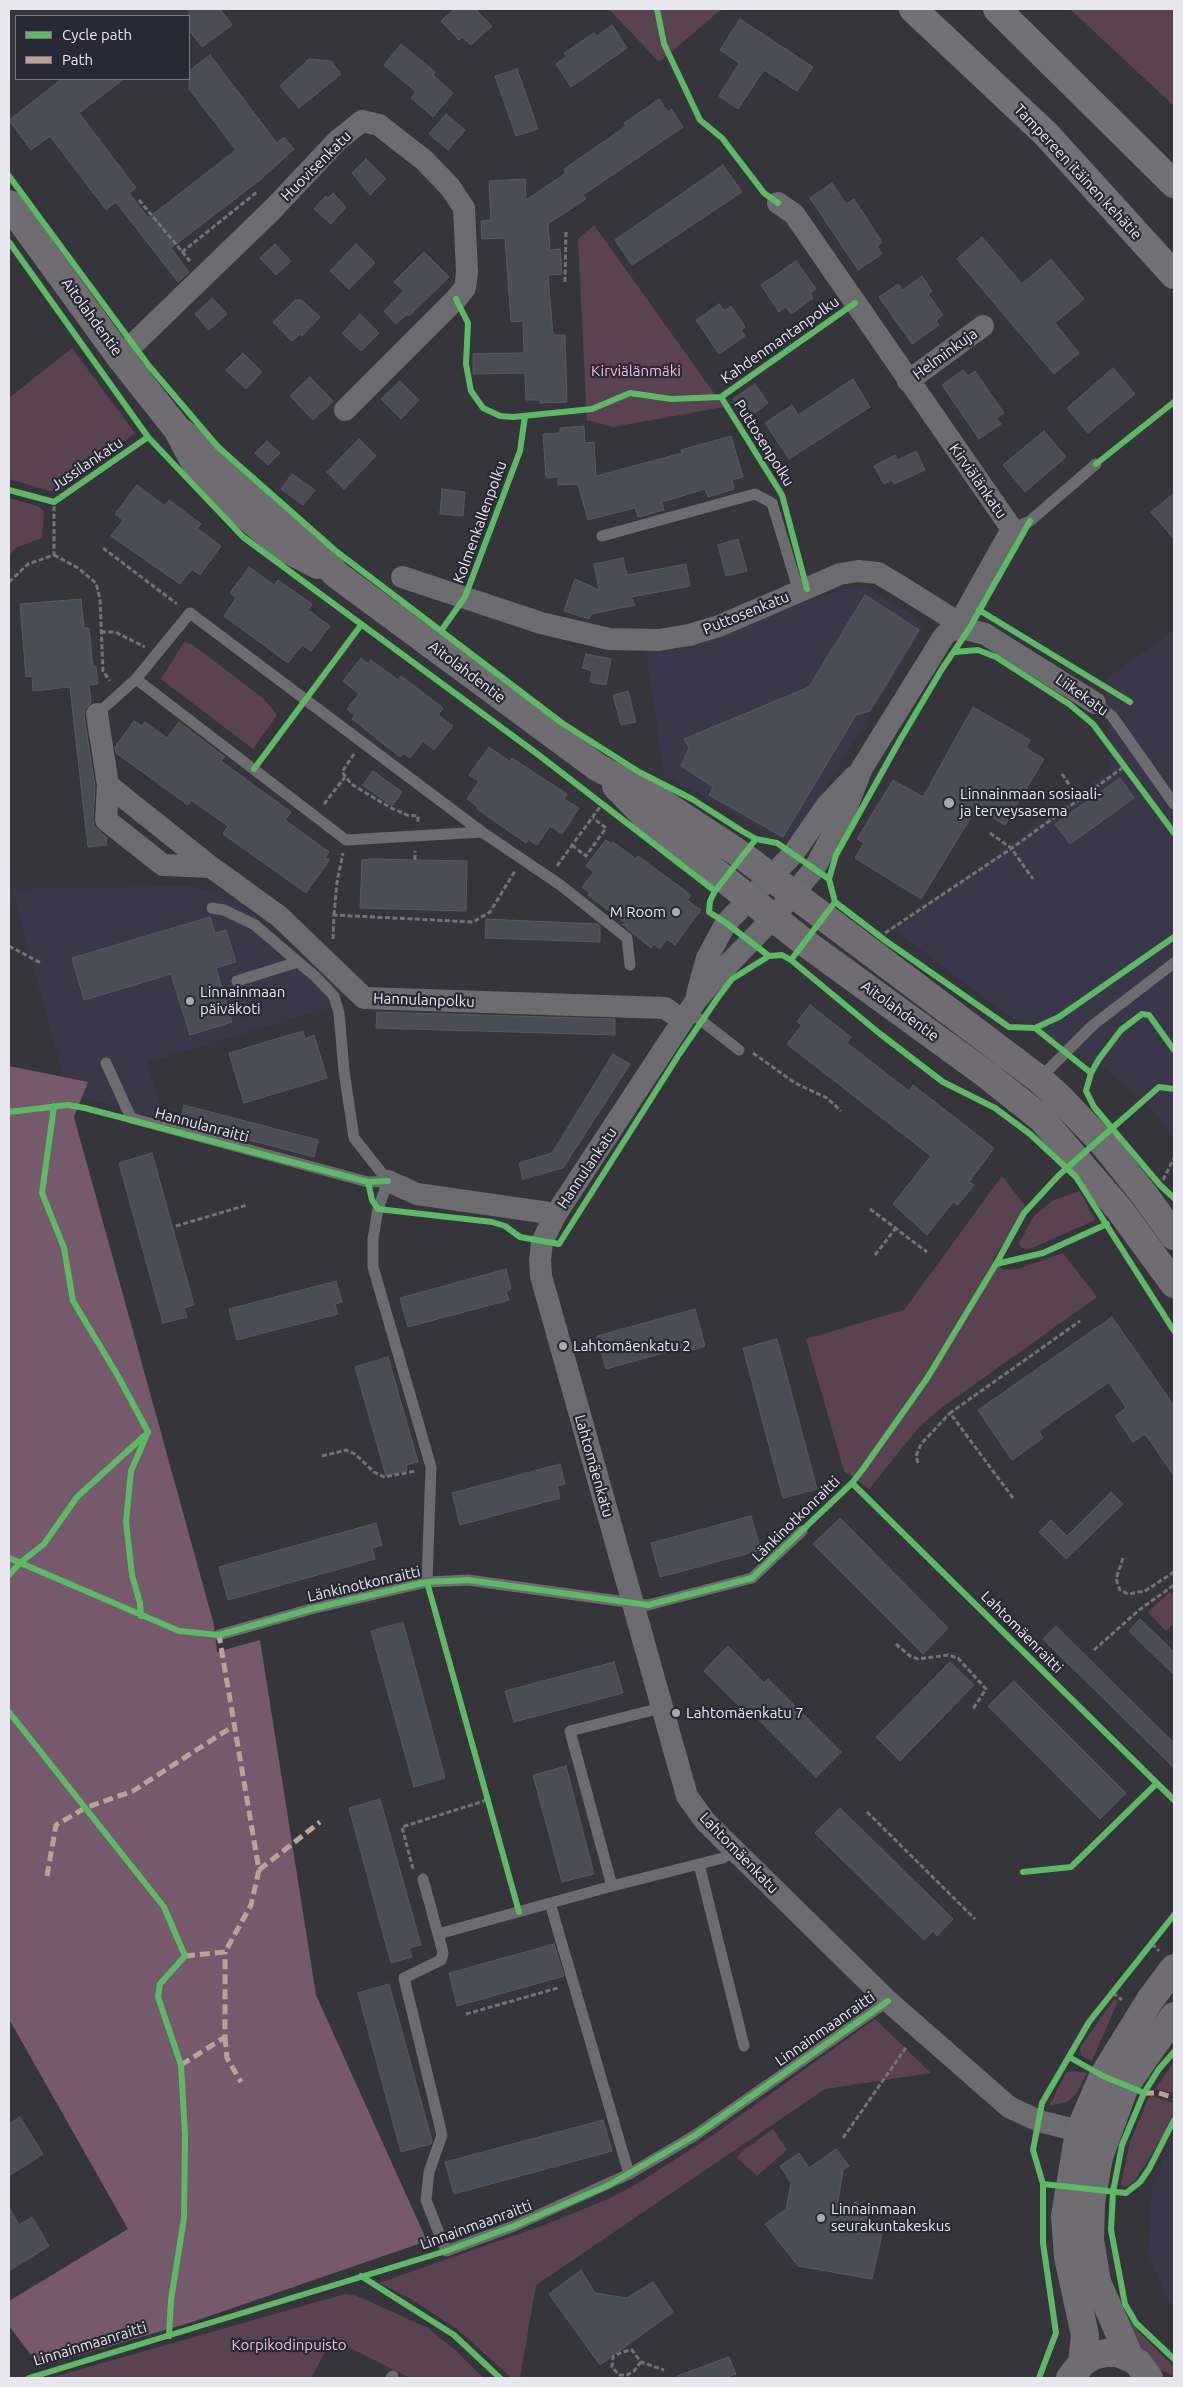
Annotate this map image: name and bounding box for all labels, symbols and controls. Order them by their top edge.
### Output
legend [15,15,190,80]
text: Cycle path [62,26,132,43]
text: Path [62,51,93,68]
street label: Tampereen itäinen kehätie [1010,100,1146,244]
street label: Huovisenkatu [277,127,355,205]
street label: Aitolahdentie [58,275,126,359]
street label: Kahdenmantanpolku [718,292,842,388]
street label: Helminkuja [909,325,981,383]
park label: Kirviälänmäki [591,362,681,380]
street label: Puttosenpolku [730,396,798,490]
street label: Jussilankatu [48,433,126,495]
street label: Kirviälänkatu [945,440,1011,522]
street label: Kolmenkallenpolku [449,458,511,586]
street label: Puttosenkatu [700,588,792,638]
street label: Aitolahdentie [425,637,509,707]
street label: Liikekatu [1052,670,1112,720]
place label: Linnainmaan sosiaali- ja terveysasema [960,785,1101,820]
marker: Linnainmaan sosiaali- ja terveysasema [942,796,956,810]
place label: M Room [610,903,666,921]
marker: M Room [670,906,682,918]
street label: Aitolahdentie [858,977,942,1045]
place label: Linnainmaan päiväkoti [200,983,285,1018]
street label: Hannulanpolku [373,989,475,1011]
marker: Linnainmaan päiväkoti [184,995,196,1007]
street label: Hannulanraitti [153,1104,251,1146]
street label: Hannulankatu [553,1124,621,1212]
place label: Lahtomäenkatu 2 [573,1337,691,1355]
marker: Lahtomäenkatu 2 [557,1340,569,1352]
street label: Lahtomäenkatu [571,1413,617,1519]
street label: Länkinotkonraitti [748,1472,844,1566]
street label: Länkinotkonraitti [306,1562,422,1606]
street label: Lahtomäenraitti [977,1587,1067,1677]
place label: Lahtomäenkatu 7 [686,1704,804,1722]
marker: Lahtomäenkatu 7 [670,1707,682,1719]
street label: Lahtomäenkatu [696,1809,782,1897]
street label: Linnainmaanraitti [772,1988,878,2070]
street label: Linnainmaanraitti [418,2196,534,2254]
place label: Linnainmaan seurakuntakeskus [831,2200,951,2235]
marker: Linnainmaan seurakuntakeskus [815,2212,827,2224]
street label: Linnainmaanraitti [31,2318,149,2370]
park label: Korpikodinpuisto [232,2336,346,2354]

